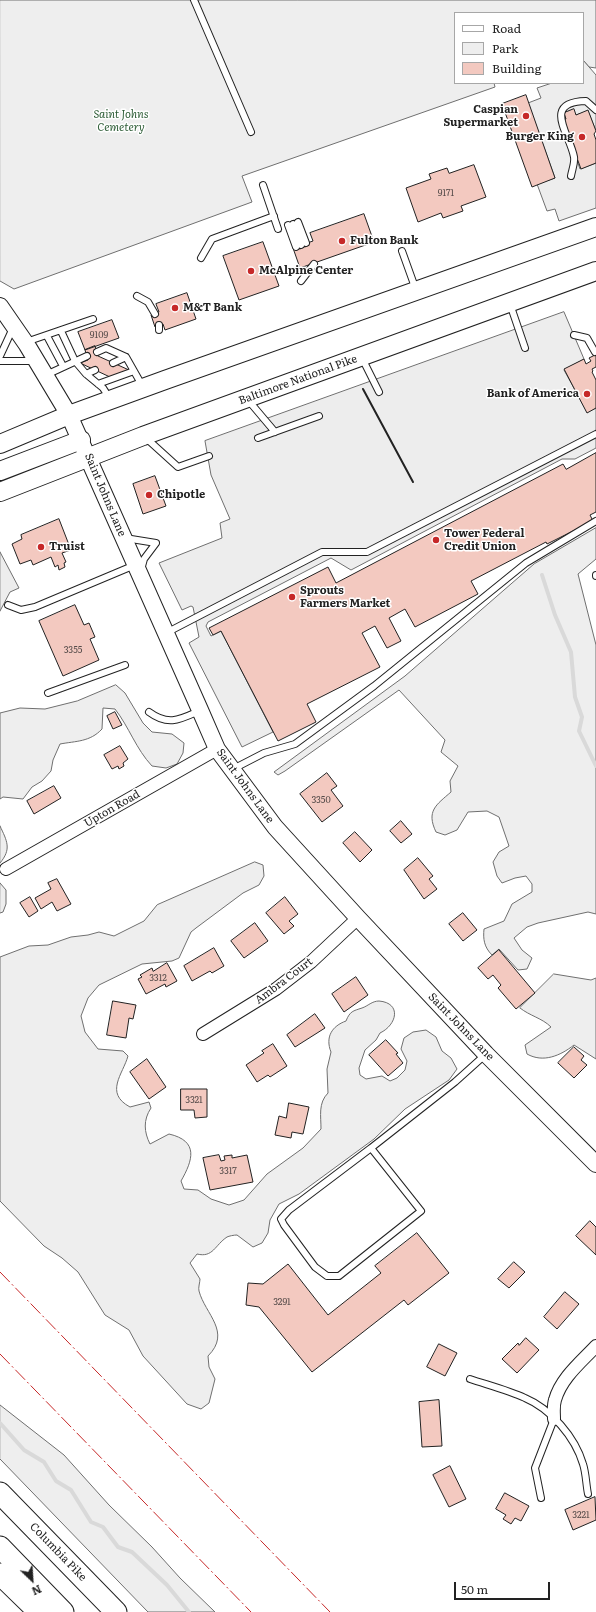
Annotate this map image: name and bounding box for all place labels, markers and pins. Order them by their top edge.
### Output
place label: Caspian Supermarket [443,103,518,129]
marker: Caspian Supermarket [521,111,531,121]
place label: Burger King [506,130,574,144]
marker: Burger King [577,132,587,142]
place label: Fulton Bank [350,234,418,248]
marker: Fulton Bank [337,236,347,246]
place label: McAlpine Center [259,264,353,278]
marker: McAlpine Center [246,266,256,276]
place label: M&T Bank [183,301,242,315]
marker: M&T Bank [170,303,180,313]
place label: Bank of America [487,387,579,401]
marker: Bank of America [582,389,592,399]
place label: Chipotle [157,488,205,502]
marker: Chipotle [144,490,154,500]
place label: Tower Federal Credit Union [444,527,524,553]
marker: Tower Federal Credit Union [431,535,441,545]
place label: Truist [49,540,85,554]
marker: Truist [36,542,46,552]
place label: Sprouts Farmers Market [300,584,390,610]
marker: Sprouts Farmers Market [287,592,297,602]

